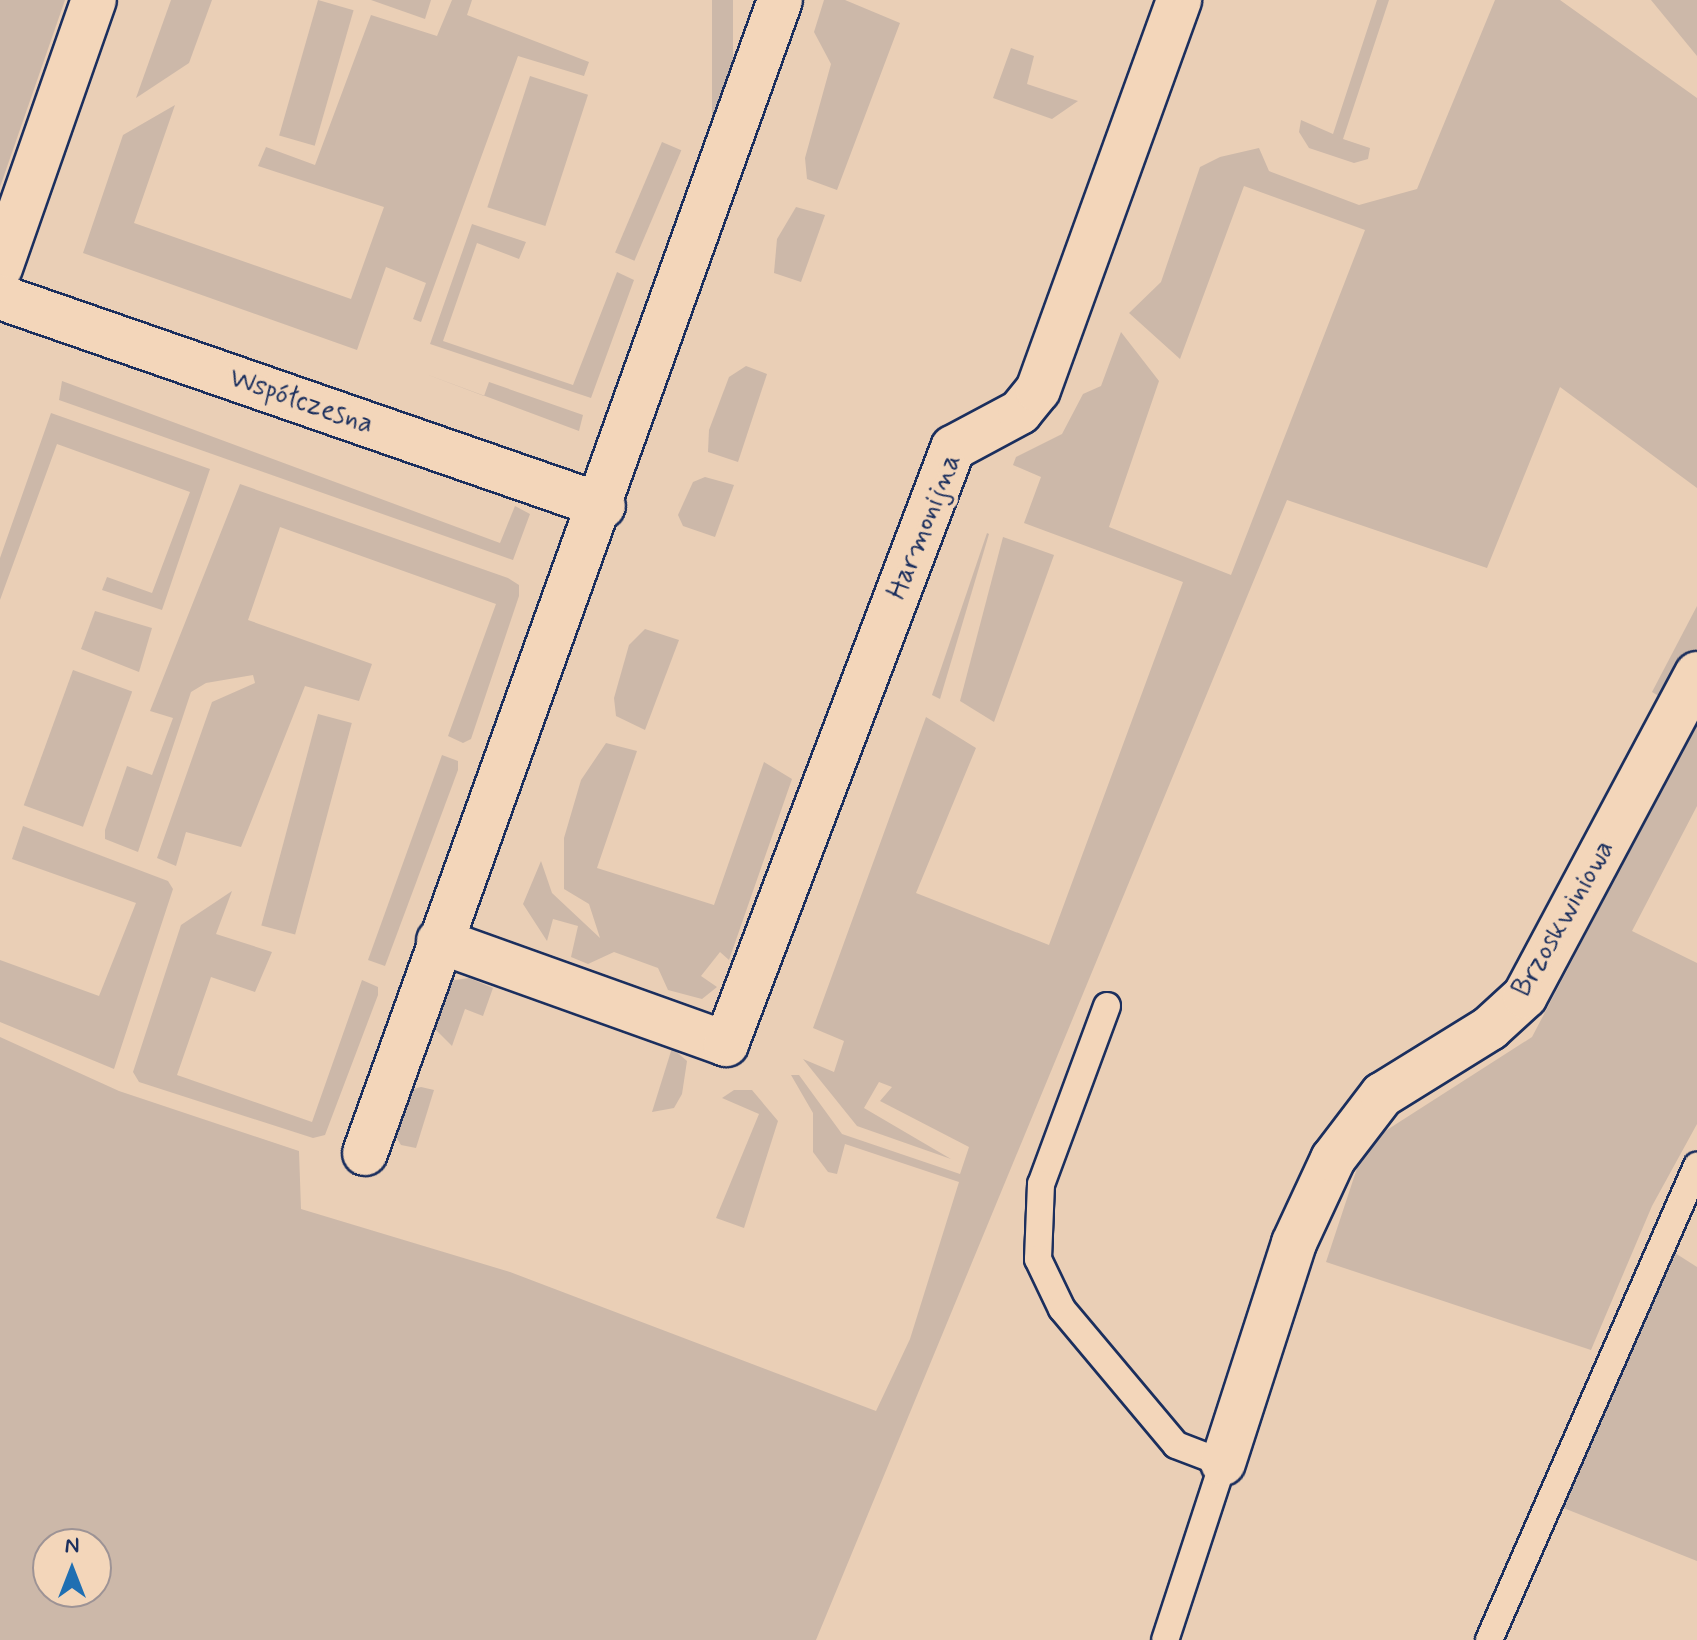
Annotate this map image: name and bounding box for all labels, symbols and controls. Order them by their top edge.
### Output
street label: Współczesna [225,362,377,442]
street label: Harmonijna [881,449,969,605]
street label: Brzoskwiniowa [1506,835,1622,1003]
north arrow [32,1528,112,1608]
text: N [65,1532,79,1560]

